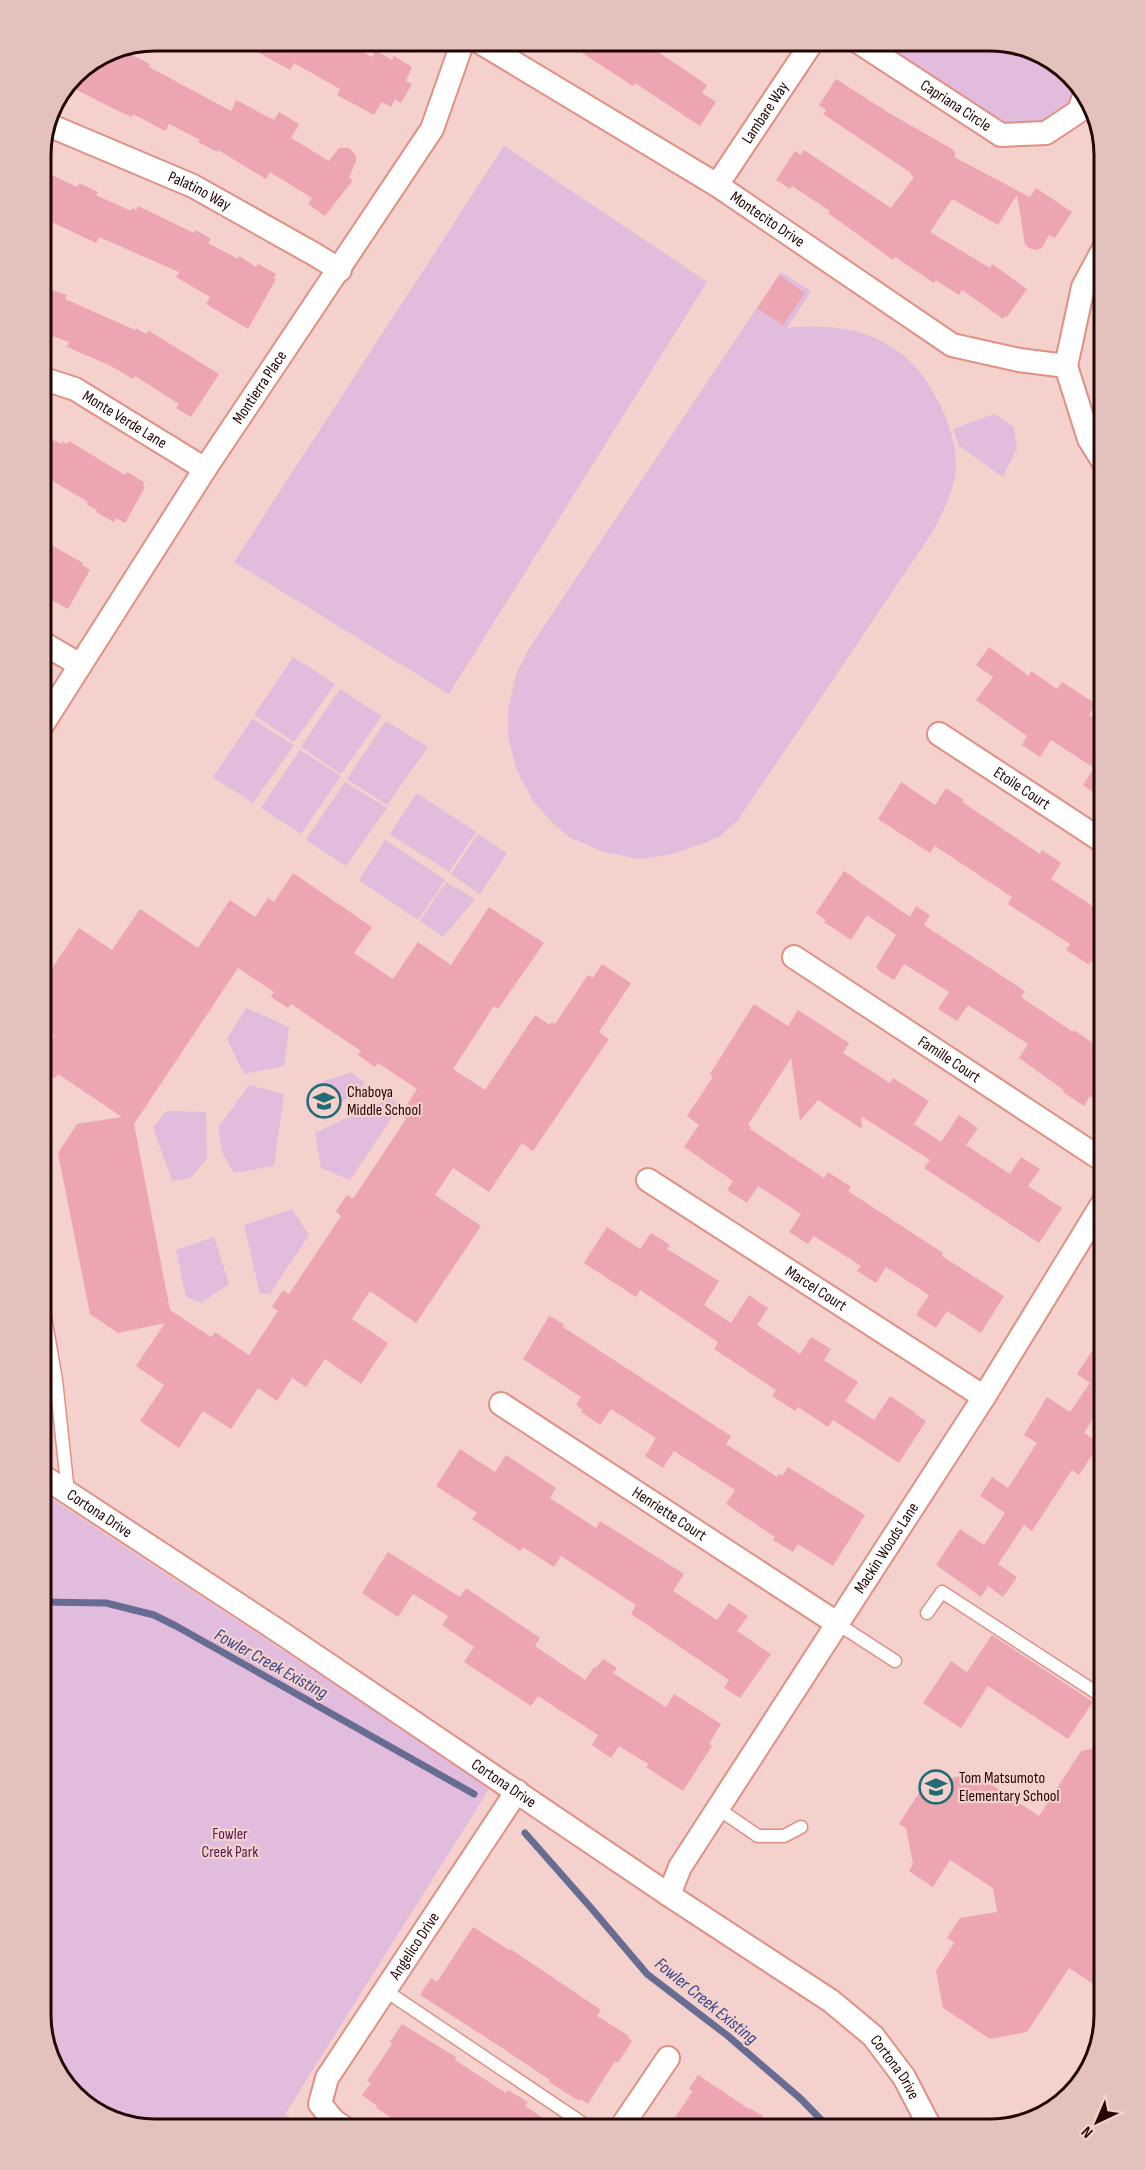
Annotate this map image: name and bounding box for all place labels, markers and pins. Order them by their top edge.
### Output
school or university icon: Chaboya Middle School [306,1083,342,1119]
place label: Chaboya Middle School [347,1083,421,1120]
school or university icon: Tom Matsumoto Elementary School [918,1769,954,1805]
place label: Tom Matsumoto Elementary School [959,1769,1059,1806]

